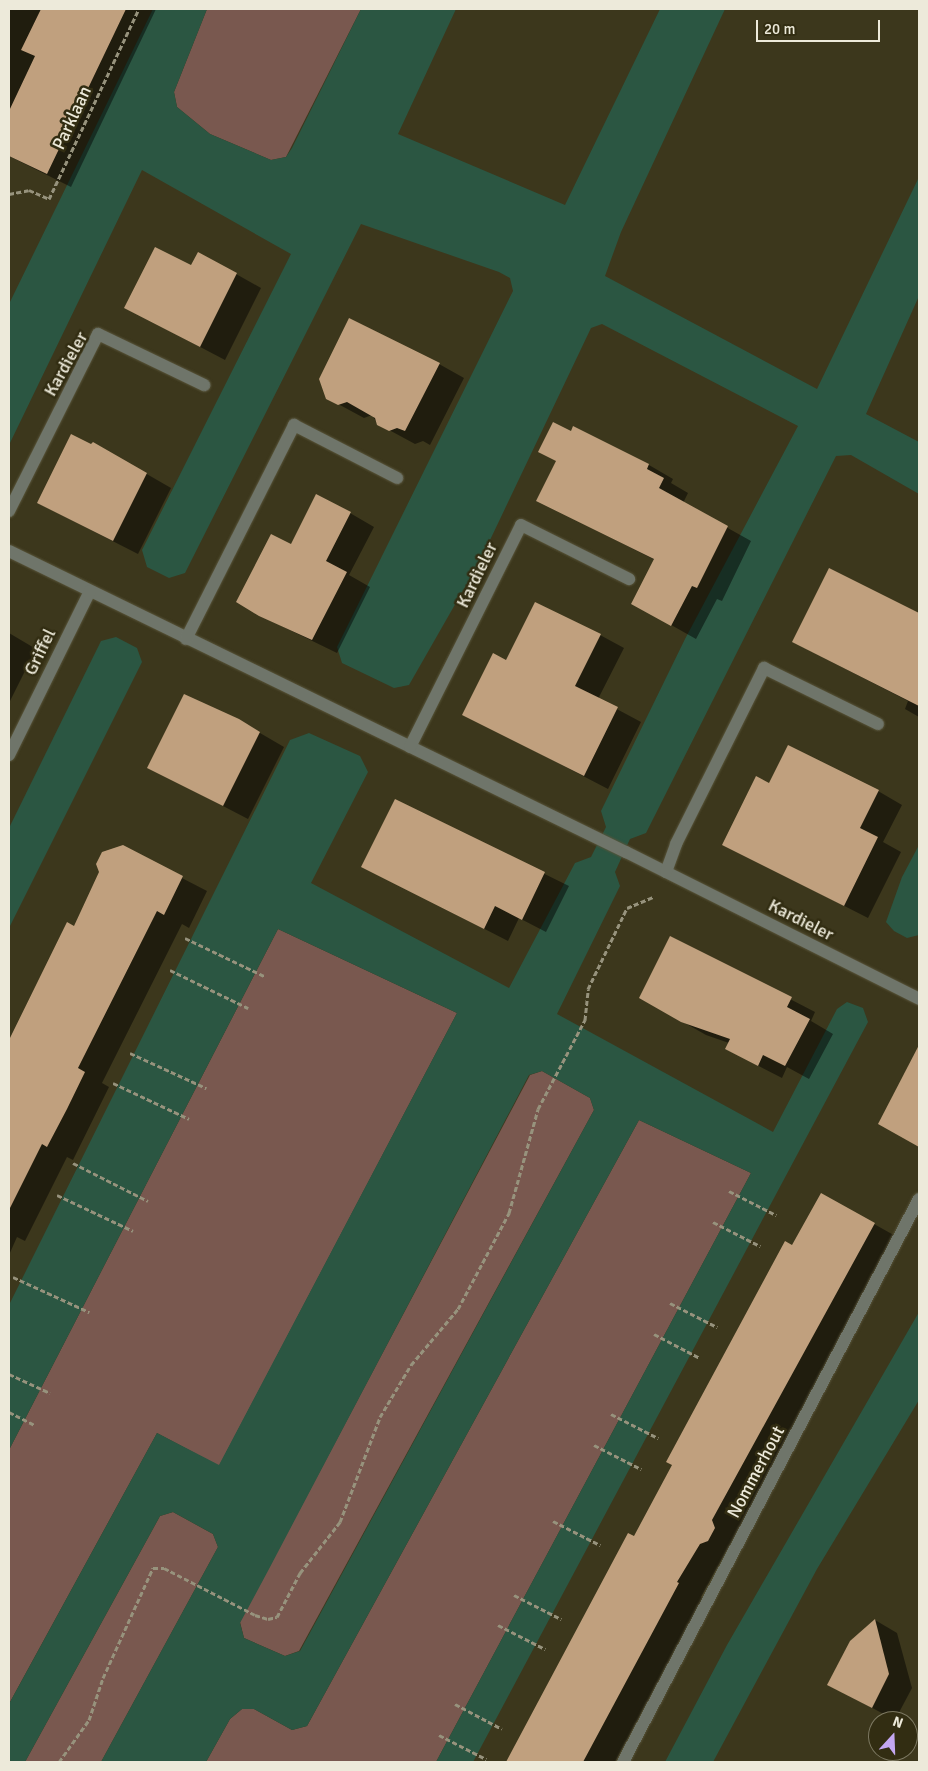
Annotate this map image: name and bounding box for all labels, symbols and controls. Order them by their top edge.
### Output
scale bar [758,10,882,42]
text: 20 m [764,20,795,38]
street label: Parklaan [48,83,96,153]
street label: Kardieler [39,328,93,400]
street label: Kardieler [452,539,502,611]
street label: Griffel [20,625,60,679]
street label: Kardieler [765,894,837,946]
street label: Nommerhout [723,1422,789,1522]
north arrow [868,1711,918,1761]
text: N [890,1713,905,1732]

